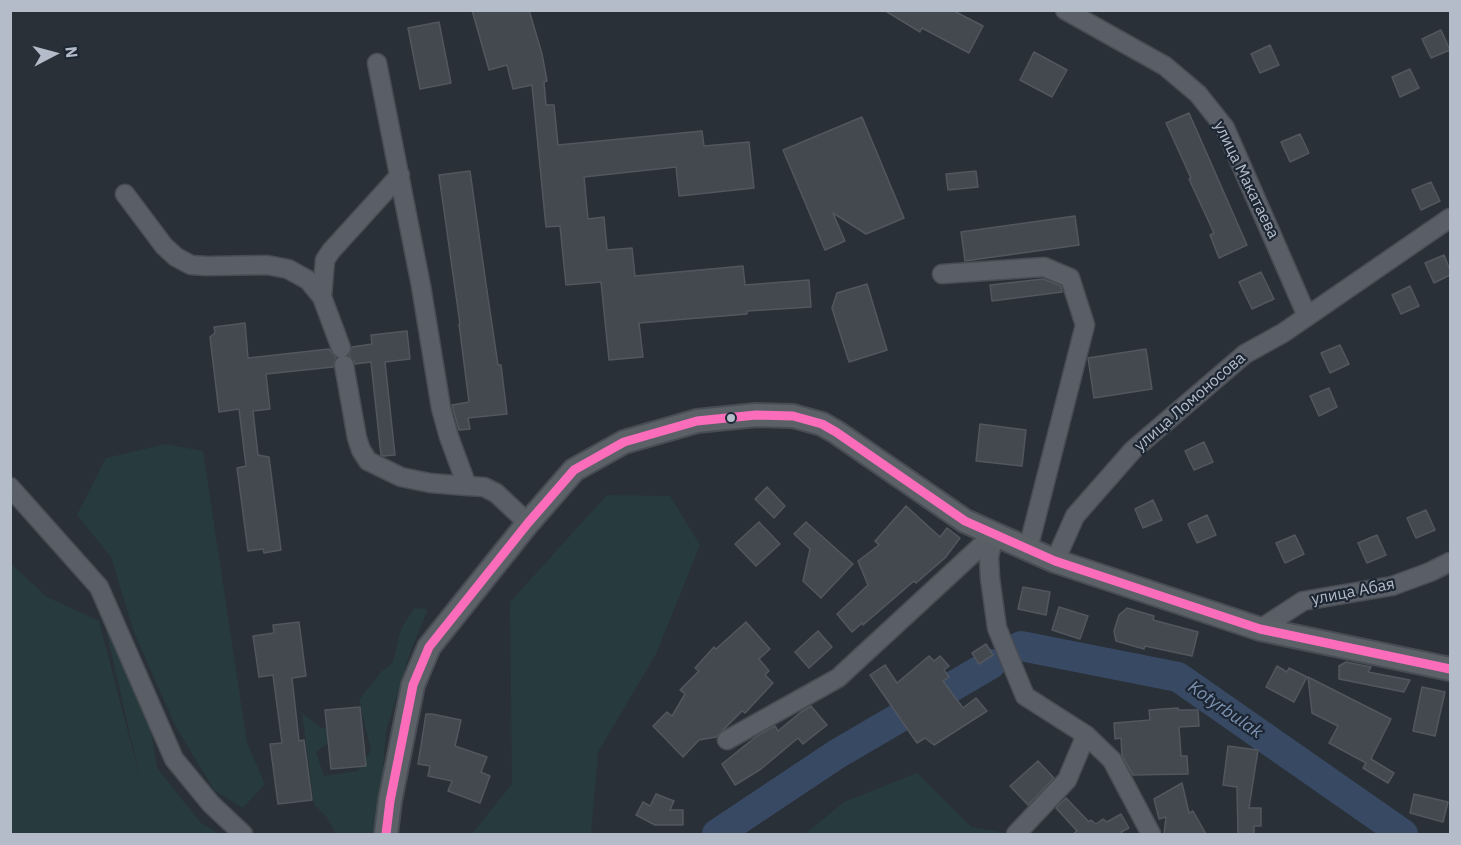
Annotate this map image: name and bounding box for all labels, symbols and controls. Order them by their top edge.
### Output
north arrow [24,24,84,84]
text: N [61,45,82,59]
street label: улица Макатаева [1209,118,1283,242]
street label: улица Ломоносова [1131,349,1249,455]
unlabelled marker [725,412,737,424]
street label: улица Абая [1310,575,1396,609]
water label: Kotyrbulak [1184,676,1266,744]

